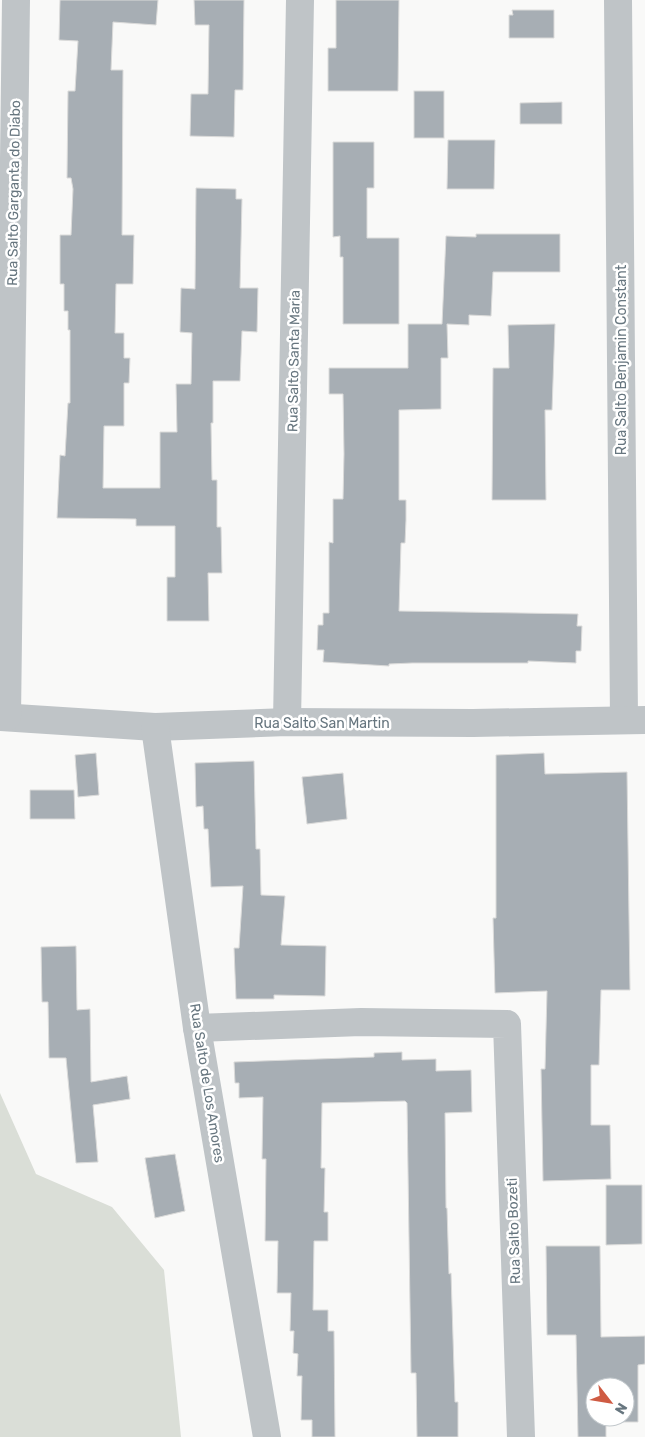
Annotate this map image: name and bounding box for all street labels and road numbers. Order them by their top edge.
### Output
street label: Rua Salto Garganta do Diabo [4,100,24,286]
street label: Rua Salto Benjamin Constant [613,264,630,455]
street label: Rua Salto Santa Maria [284,290,304,432]
street label: Rua Salto San Martin [254,715,390,732]
street label: Rua Salto de Los Amores [186,1002,228,1164]
street label: Rua Salto Bozeti [504,1177,524,1285]

